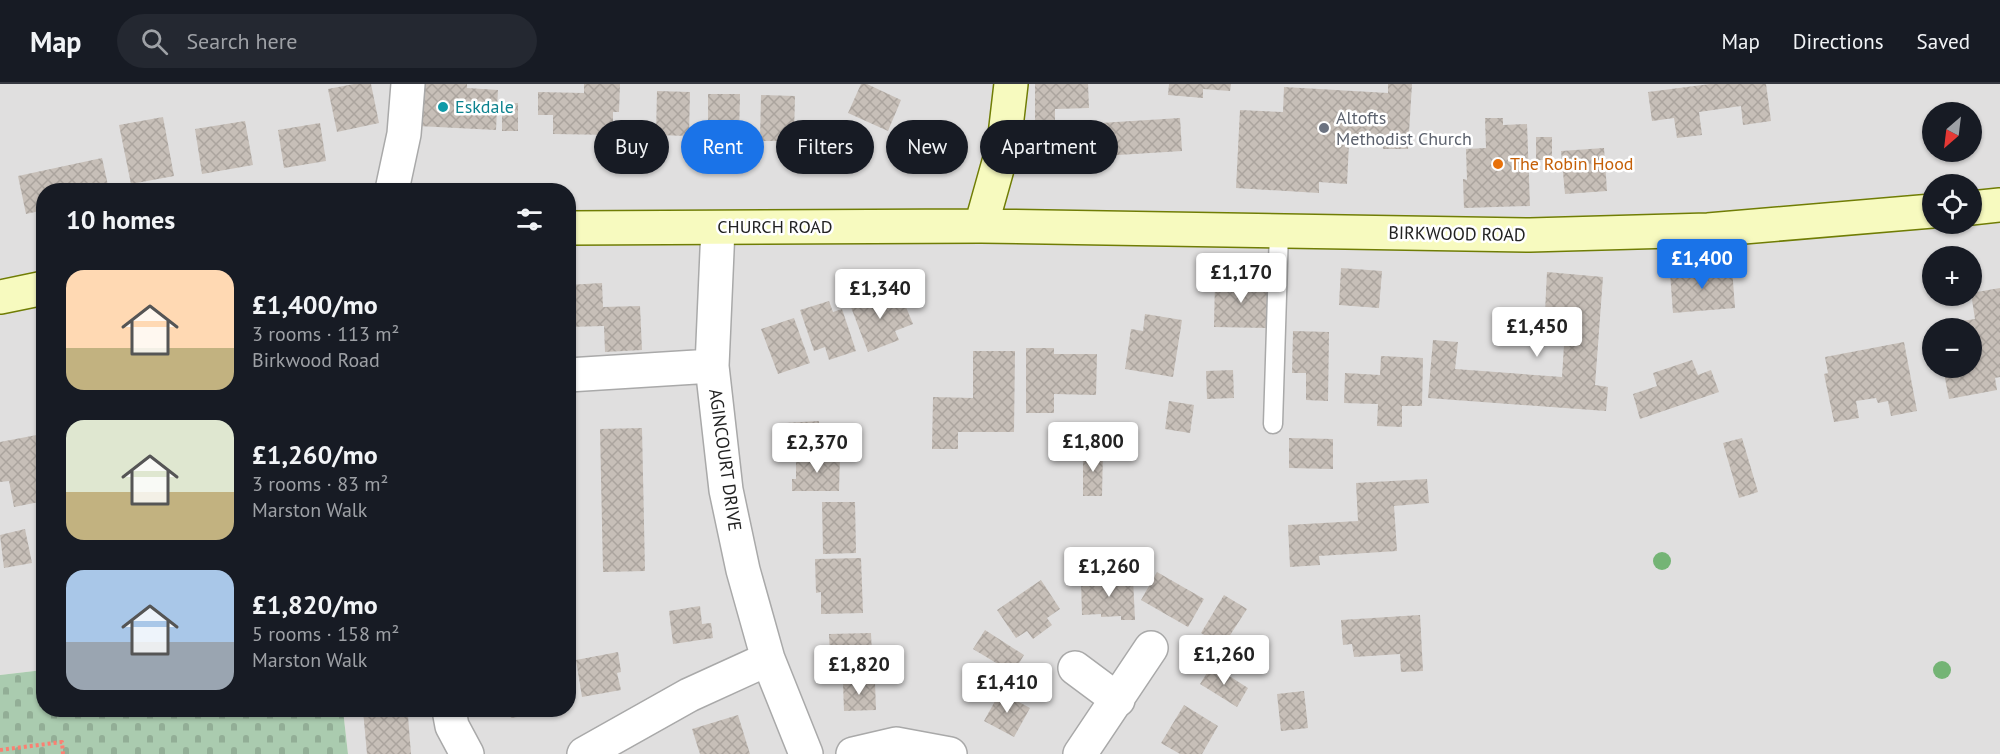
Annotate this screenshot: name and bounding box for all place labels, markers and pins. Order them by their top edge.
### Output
place label: Eskdale [455,95,514,118]
marker: Eskdale [436,100,450,114]
place label: Altofts Methodist Church [1336,106,1472,150]
marker: Altofts Methodist Church [1317,121,1331,135]
place label: The Robin Hood [1510,152,1634,175]
marker: The Robin Hood [1491,157,1505,171]
pin: £1,400 [1653,239,1751,290]
pin: £1,170 [1192,253,1290,304]
pin: £1,340 [831,269,929,320]
pin: £1,450 [1488,307,1586,358]
pin: £1,800 [1044,422,1142,473]
pin: £2,370 [768,423,866,474]
pin: £1,260 [1060,547,1158,598]
pin: £1,260 [1175,635,1273,686]
pin: £1,820 [810,645,908,696]
pin: £1,410 [958,663,1056,714]

